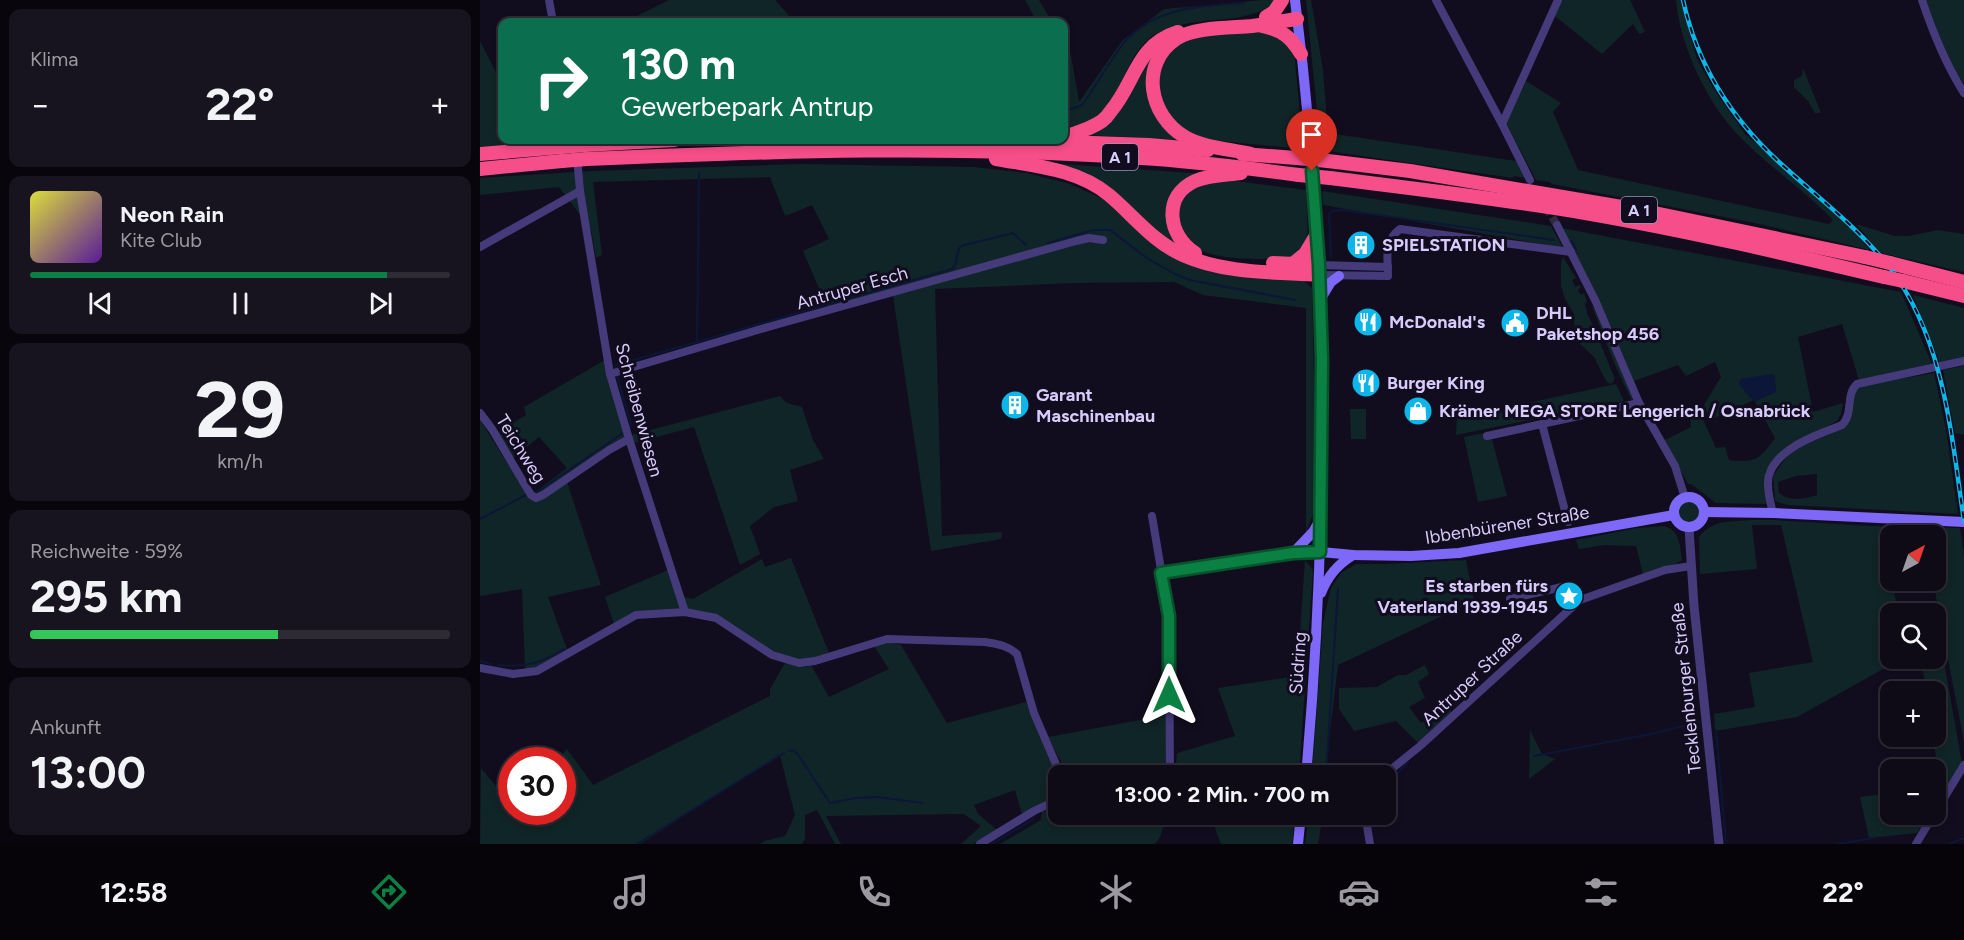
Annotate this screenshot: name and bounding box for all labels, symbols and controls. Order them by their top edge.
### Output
text: 130 m [621,39,736,90]
icon: right [522,42,600,120]
text: Klima [30,47,78,71]
text: 22° [205,77,275,131]
text: − [30,85,51,124]
text: + [429,85,450,124]
text: Gewerbepark Antrup [621,90,874,123]
pin [1286,109,1337,171]
icon: arrive [1295,118,1328,151]
road number: A 1 [1102,144,1138,170]
road number: A 1 [1621,197,1657,223]
text: Neon Rain [120,201,224,228]
text: Kite Club [120,228,202,252]
building icon: SPIELSTATION [1345,229,1377,261]
place label: SPIELSTATION [1382,234,1505,256]
street label: Antruper Esch [794,262,910,314]
icon: previous [84,287,117,320]
icon: pause [224,287,257,320]
icon: next [364,287,397,320]
place label: DHL Paketshop 456 [1536,302,1659,345]
restaurant icon: McDonald's [1352,306,1384,338]
public building icon: DHL Paketshop 456 [1499,307,1531,339]
place label: McDonald's [1389,311,1486,333]
street label: Schreibenwiesen [611,341,667,479]
text: 29 [195,363,285,457]
restaurant icon: Burger King [1350,367,1382,399]
place label: Burger King [1387,372,1485,394]
place label: Garant Maschinenbau [1036,384,1155,427]
building icon: Garant Maschinenbau [999,389,1031,421]
shop icon: Krämer MEGA STORE Lengerich / Osnabrück [1402,395,1434,427]
place label: Krämer MEGA STORE Lengerich / Osnabrück [1439,400,1811,422]
street label: Teichweg [491,411,551,487]
text: km/h [217,449,263,473]
street label: Ibbenbürener Straße [1423,501,1591,549]
north arrow [1880,525,1946,591]
map controls [1880,525,1946,825]
text: Reichweite · 59% [30,539,183,563]
text: 295 km [30,569,182,623]
place label: Es starben fürs Vaterland 1939-1945 [1377,575,1549,618]
place icon: Es starben fürs Vaterland 1939-1945 [1553,580,1585,612]
street label: Tecklenburger Straße [1666,601,1706,775]
button: search [1880,603,1946,669]
street label: Antruper Straße [1417,626,1527,730]
street label: Südring [1285,631,1311,695]
position arrow [1137,663,1201,727]
button: + [1880,681,1946,747]
text: Ankunft [30,715,102,739]
text: 13:00 [30,745,146,799]
speed limit sign: 30 [498,747,576,825]
button: − [1880,759,1946,825]
text: 13:00 · 2 Min. · 700 m [1115,781,1329,808]
icon: directions [368,871,410,913]
icon: music [610,871,652,913]
icon: phone [853,871,895,913]
icon: climate [1095,871,1137,913]
icon: car [1338,871,1380,913]
icon: filters [1580,871,1622,913]
text: 12:58 [100,876,168,909]
text: 22° [1822,876,1864,909]

